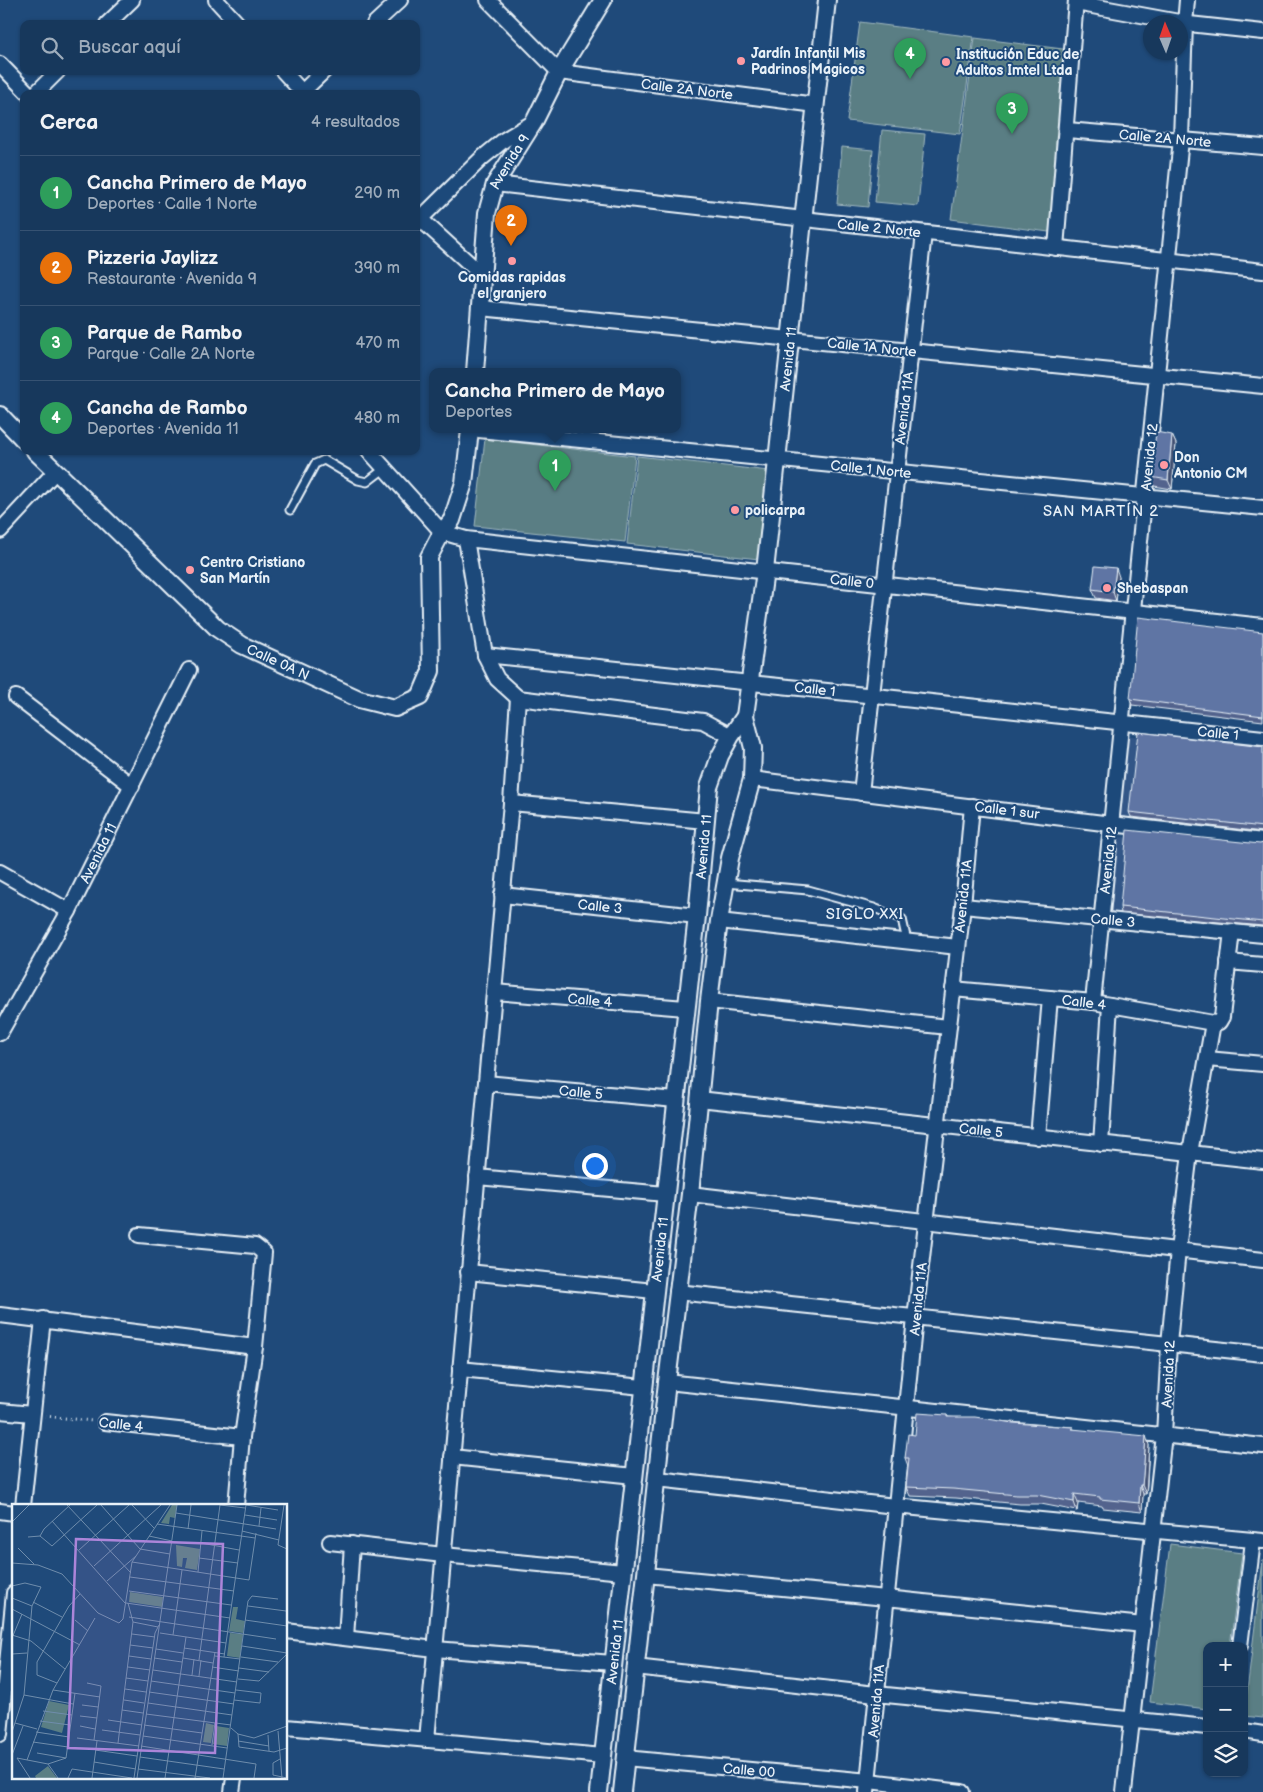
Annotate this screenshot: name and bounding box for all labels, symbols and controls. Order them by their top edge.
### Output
north arrow [1143,15,1188,60]
search box [20,20,420,75]
icon: search [38,34,66,62]
text: Buscar aquí [78,36,181,59]
pin: 4 [894,38,926,79]
place label: Jardín Infantil Mis Padrinos Magicos [751,45,866,78]
place label: Institución Educ de Adultos Imtel Ltda [955,46,1079,79]
marker: Jardín Infantil Mis Padrinos Magicos [735,55,747,67]
marker: Institución Educ de Adultos Imtel Ltda [940,56,952,68]
street label: Calle 2A Norte [640,75,734,104]
pin: 3 [996,93,1028,134]
text: Cerca [40,110,98,135]
text: 4 resultados [311,113,400,132]
street label: Calle 2A Norte [1118,126,1212,151]
street label: Avenida 9 [486,131,533,191]
text: Cancha Primero de Mayo [87,172,307,195]
text: 1 [53,184,59,203]
text: 290 m [354,184,400,203]
text: Deportes · Calle 1 Norte [87,195,257,214]
pin: 2 [495,205,527,246]
street label: Calle 2 Norte [836,216,922,241]
text: Pizzeria Jaylizz [87,247,218,270]
marker: Comidas rapidas el granjero [506,255,518,267]
text: 2 [51,259,61,278]
text: 390 m [354,259,400,278]
place label: Comidas rapidas el granjero [458,269,566,302]
text: Restaurante · Avenida 9 [87,270,257,289]
text: Parque de Rambo [87,322,242,345]
street label: Avenida 11 [777,326,800,392]
text: 3 [51,334,61,353]
text: 470 m [355,334,400,353]
street label: Calle 1A Norte [826,334,917,361]
text: Parque · Calle 2A Norte [87,345,255,364]
popup [429,368,681,433]
street label: Avenida 11A [892,370,917,446]
text: Cancha Primero de Mayo [445,380,665,403]
text: Cancha de Rambo [87,397,247,420]
text: Deportes [445,403,512,422]
text: 4 [51,409,61,428]
text: 480 m [354,409,400,428]
text: Deportes · Avenida 11 [87,420,239,439]
street label: Avenida 12 [1138,422,1162,492]
place label: Don Antonio CM [1173,449,1248,482]
pin: 1 [539,450,571,491]
street label: Calle 1 Norte [830,457,912,482]
marker: Don Antonio CM [1158,459,1170,471]
place label: policarpa [745,502,805,519]
district label: SAN MARTÍN 2 [1043,502,1159,521]
marker: policarpa [729,504,741,516]
place label: Centro Cristiano San Martín [200,554,305,587]
marker: Centro Cristiano San Martín [184,564,196,576]
street label: Calle 0 [829,571,875,592]
place label: Shebaspan [1117,580,1188,597]
marker: Shebaspan [1101,582,1113,594]
street label: Calle 0A N [244,640,312,684]
street label: Calle 1 [793,679,837,700]
street label: Calle 1 [1196,723,1239,744]
street label: Calle 1 sur [974,798,1041,823]
street label: Avenida 11 [692,814,715,880]
street label: Avenida 11 [76,820,120,886]
street label: Avenida 12 [1097,825,1121,895]
street label: Avenida 11A [951,858,976,933]
street label: Calle 3 [577,896,623,917]
district label: SIGLO XXI [826,905,904,924]
street label: Calle 3 [1090,910,1136,931]
street label: Calle 4 [567,990,613,1011]
street label: Calle 4 [1061,991,1108,1014]
street label: Calle 5 [558,1082,604,1103]
street label: Calle 5 [958,1120,1004,1141]
your location [582,1153,608,1179]
street label: Avenida 11 [648,1216,672,1283]
street label: Avenida 11A [906,1261,931,1336]
street label: Avenida 12 [1158,1339,1179,1408]
street label: Calle 4 [98,1414,144,1435]
inset map [12,1504,288,1780]
street label: Avenida 11 [603,1619,627,1685]
map controls [1203,1642,1248,1777]
button: + [1203,1642,1248,1687]
street label: Avenida 11A [865,1663,888,1738]
button: − [1203,1687,1248,1732]
button: layers [1203,1732,1248,1777]
street label: Calle 00 [722,1760,776,1781]

